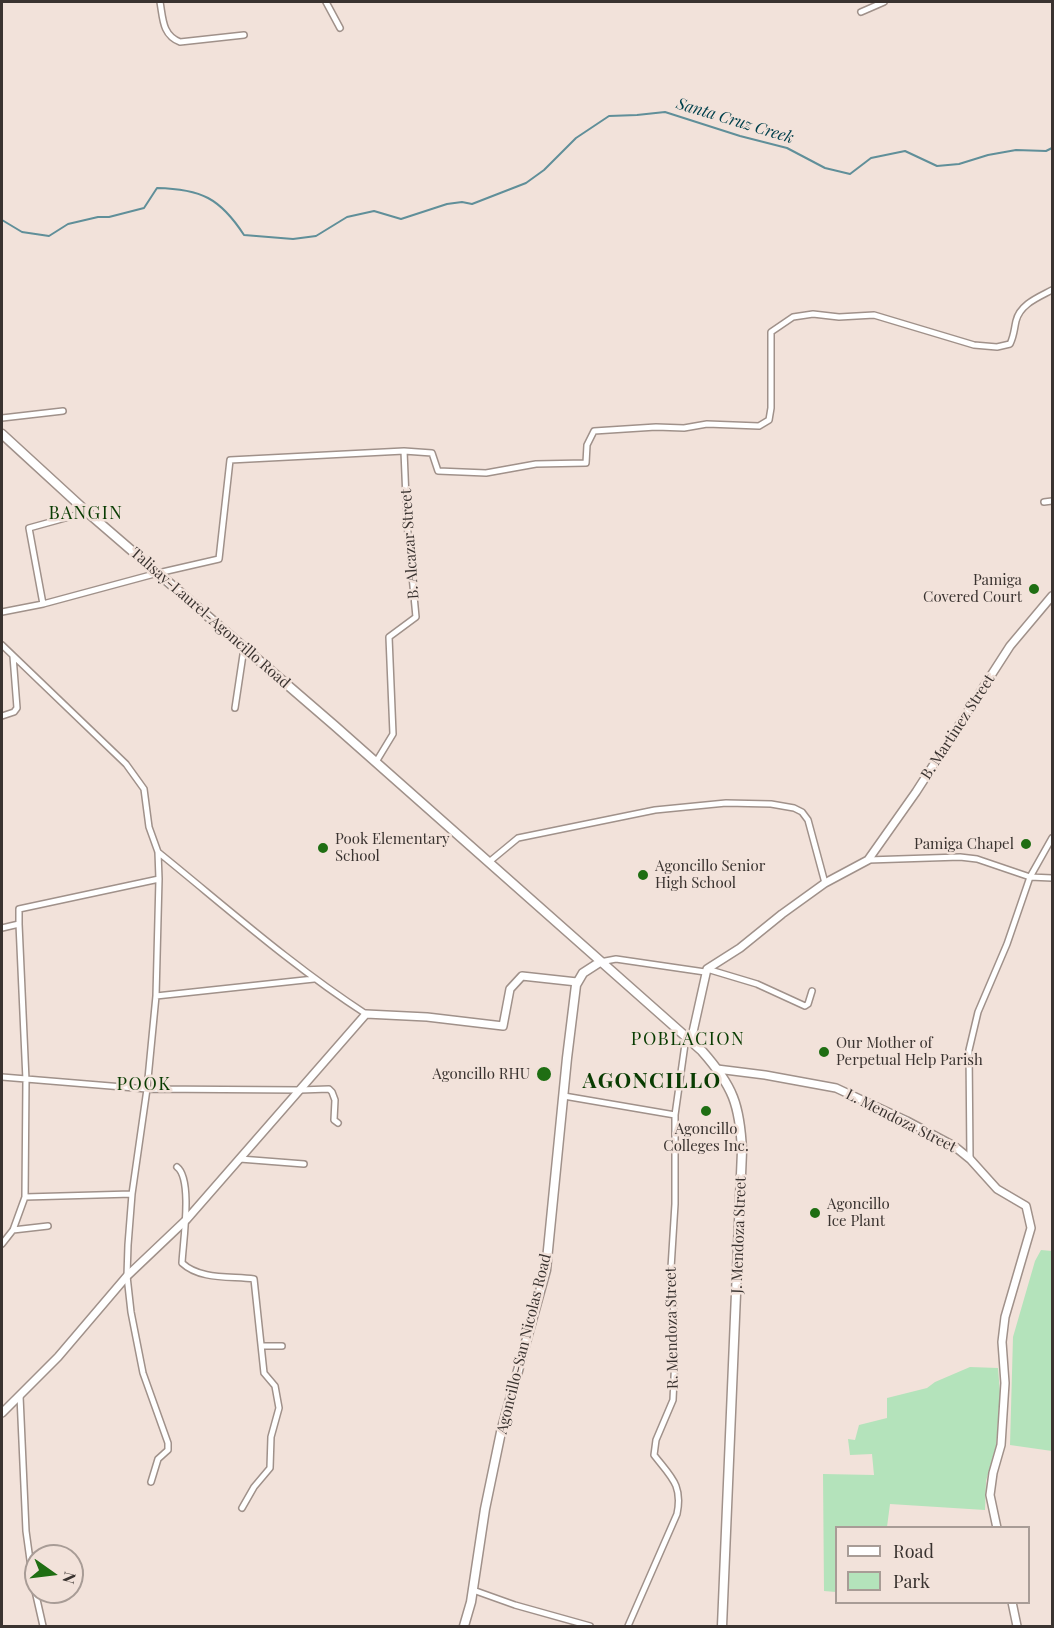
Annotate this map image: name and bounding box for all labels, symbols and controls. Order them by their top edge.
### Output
water label: Santa Cruz Creek [674,94,796,148]
street label: B. Alcazar Street [397,488,423,600]
district label: BANGIN [48,502,124,524]
street label: Talisay-Laurel-Agoncillo Road [127,544,293,692]
place label: Pamiga Covered Court [923,571,1022,606]
marker: Pamiga Covered Court [1027,582,1041,596]
street label: B. Martinez Street [917,671,999,783]
place label: Pook Elementary School [335,830,450,865]
place label: Pamiga Chapel [914,835,1014,853]
marker: Pamiga Chapel [1019,837,1033,851]
marker: Pook Elementary School [316,841,330,855]
place label: Agoncillo Senior High School [655,857,765,892]
marker: Agoncillo Senior High School [636,868,650,882]
district label: POBLACION [631,1028,745,1050]
place label: Our Mother of Perpetual Help Parish [836,1034,983,1069]
marker: Our Mother of Perpetual Help Parish [817,1045,831,1059]
place label: Agoncillo RHU [432,1065,530,1083]
marker: Agoncillo RHU [535,1065,553,1083]
district label: AGONCILLO [582,1068,722,1094]
district label: POOK [117,1073,171,1095]
street label: L. Mendoza Street [843,1085,959,1157]
marker: Agoncillo Colleges Inc. [699,1104,713,1118]
place label: Agoncillo Colleges Inc. [663,1120,749,1155]
street label: J. Mendoza Street [728,1176,750,1294]
place label: Agoncillo Ice Plant [827,1195,890,1230]
marker: Agoncillo Ice Plant [808,1206,822,1220]
street label: Agoncillo-San Nicolas Road [493,1252,555,1436]
street label: R. Mendoza Street [662,1267,682,1389]
legend [835,1526,1030,1604]
text: Road [893,1539,934,1563]
north arrow [24,1544,84,1604]
text: Park [893,1569,930,1593]
text: N [58,1570,82,1586]

